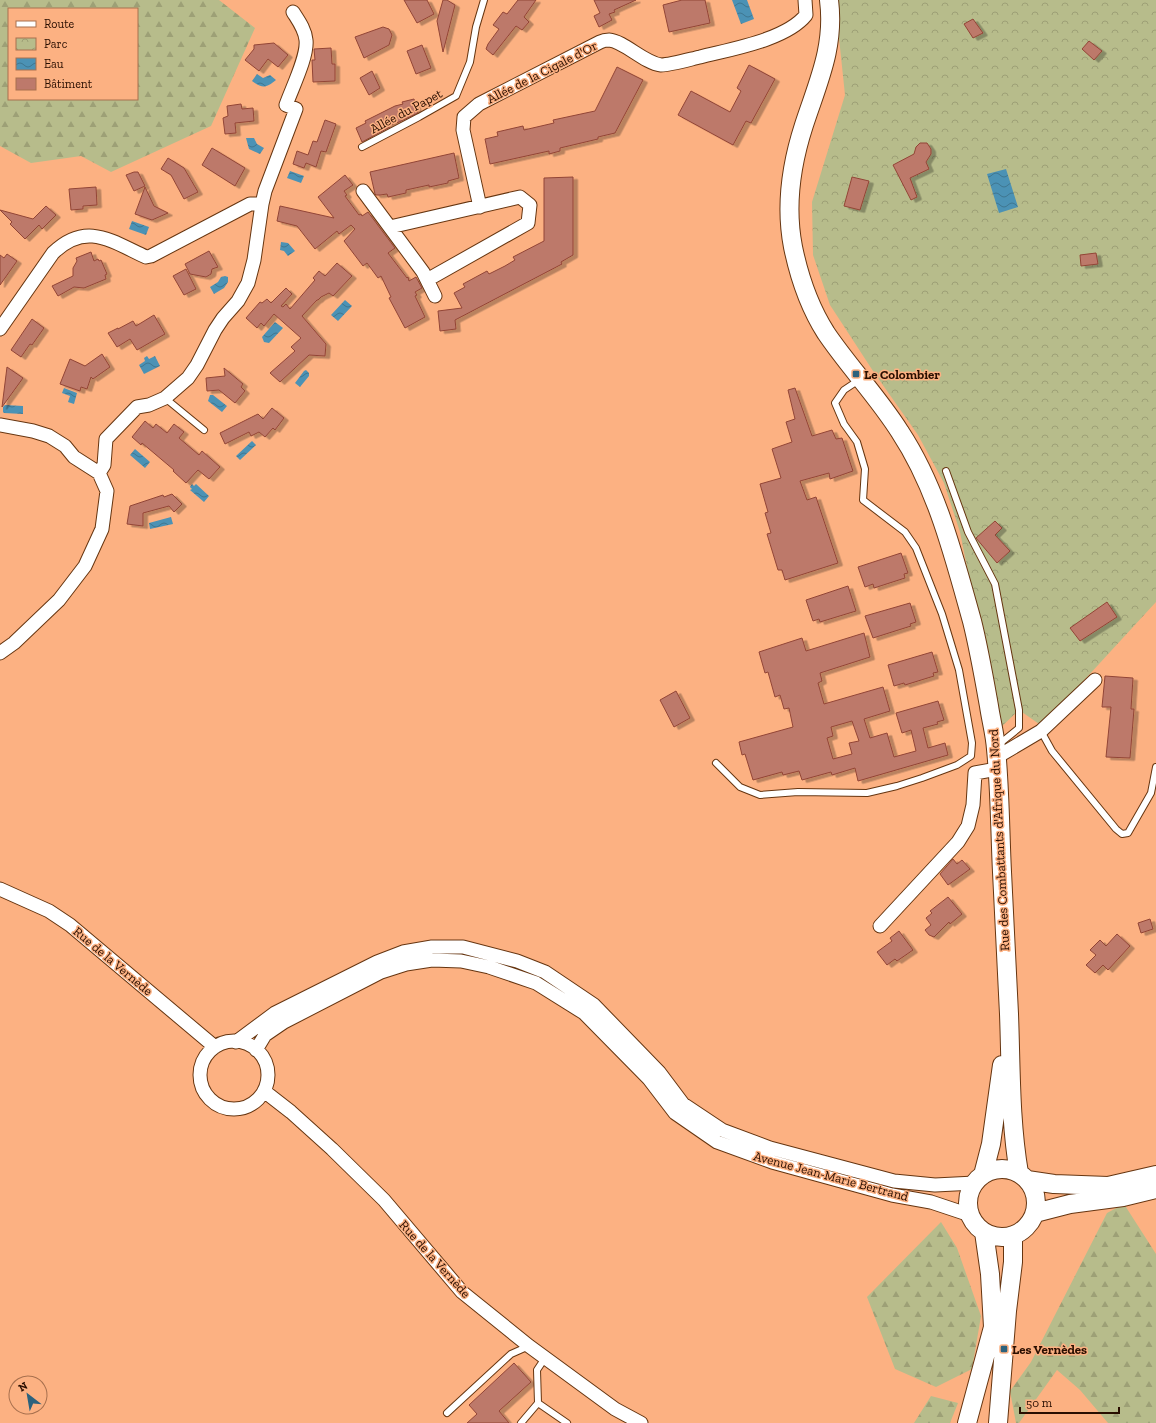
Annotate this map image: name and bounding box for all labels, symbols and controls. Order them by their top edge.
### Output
legend [8,8,138,100]
text: Route [44,17,75,31]
text: Parc [44,37,68,51]
street label: Allée de la Cigale d'Or [484,38,600,106]
text: Eau [44,57,64,71]
text: Bâtiment [44,77,93,91]
street label: Allée du Papet [367,86,445,136]
place label: Le Colombier [864,367,940,382]
marker: Le Colombier [851,369,861,379]
street label: Rue des Combattants d'Afrique du Nord [986,729,1012,951]
street label: Rue de la Vernède [70,924,156,998]
street label: Avenue Jean-Marie Bertrand [752,1148,910,1204]
street label: Rue de la Vernède [396,1217,474,1301]
place label: Les Vernèdes [1012,1342,1087,1357]
marker: Les Vernèdes [999,1344,1009,1354]
north arrow [8,1375,48,1415]
text: N [16,1379,31,1395]
scale bar [1020,1389,1119,1415]
text: 50 m [1026,1396,1053,1410]

